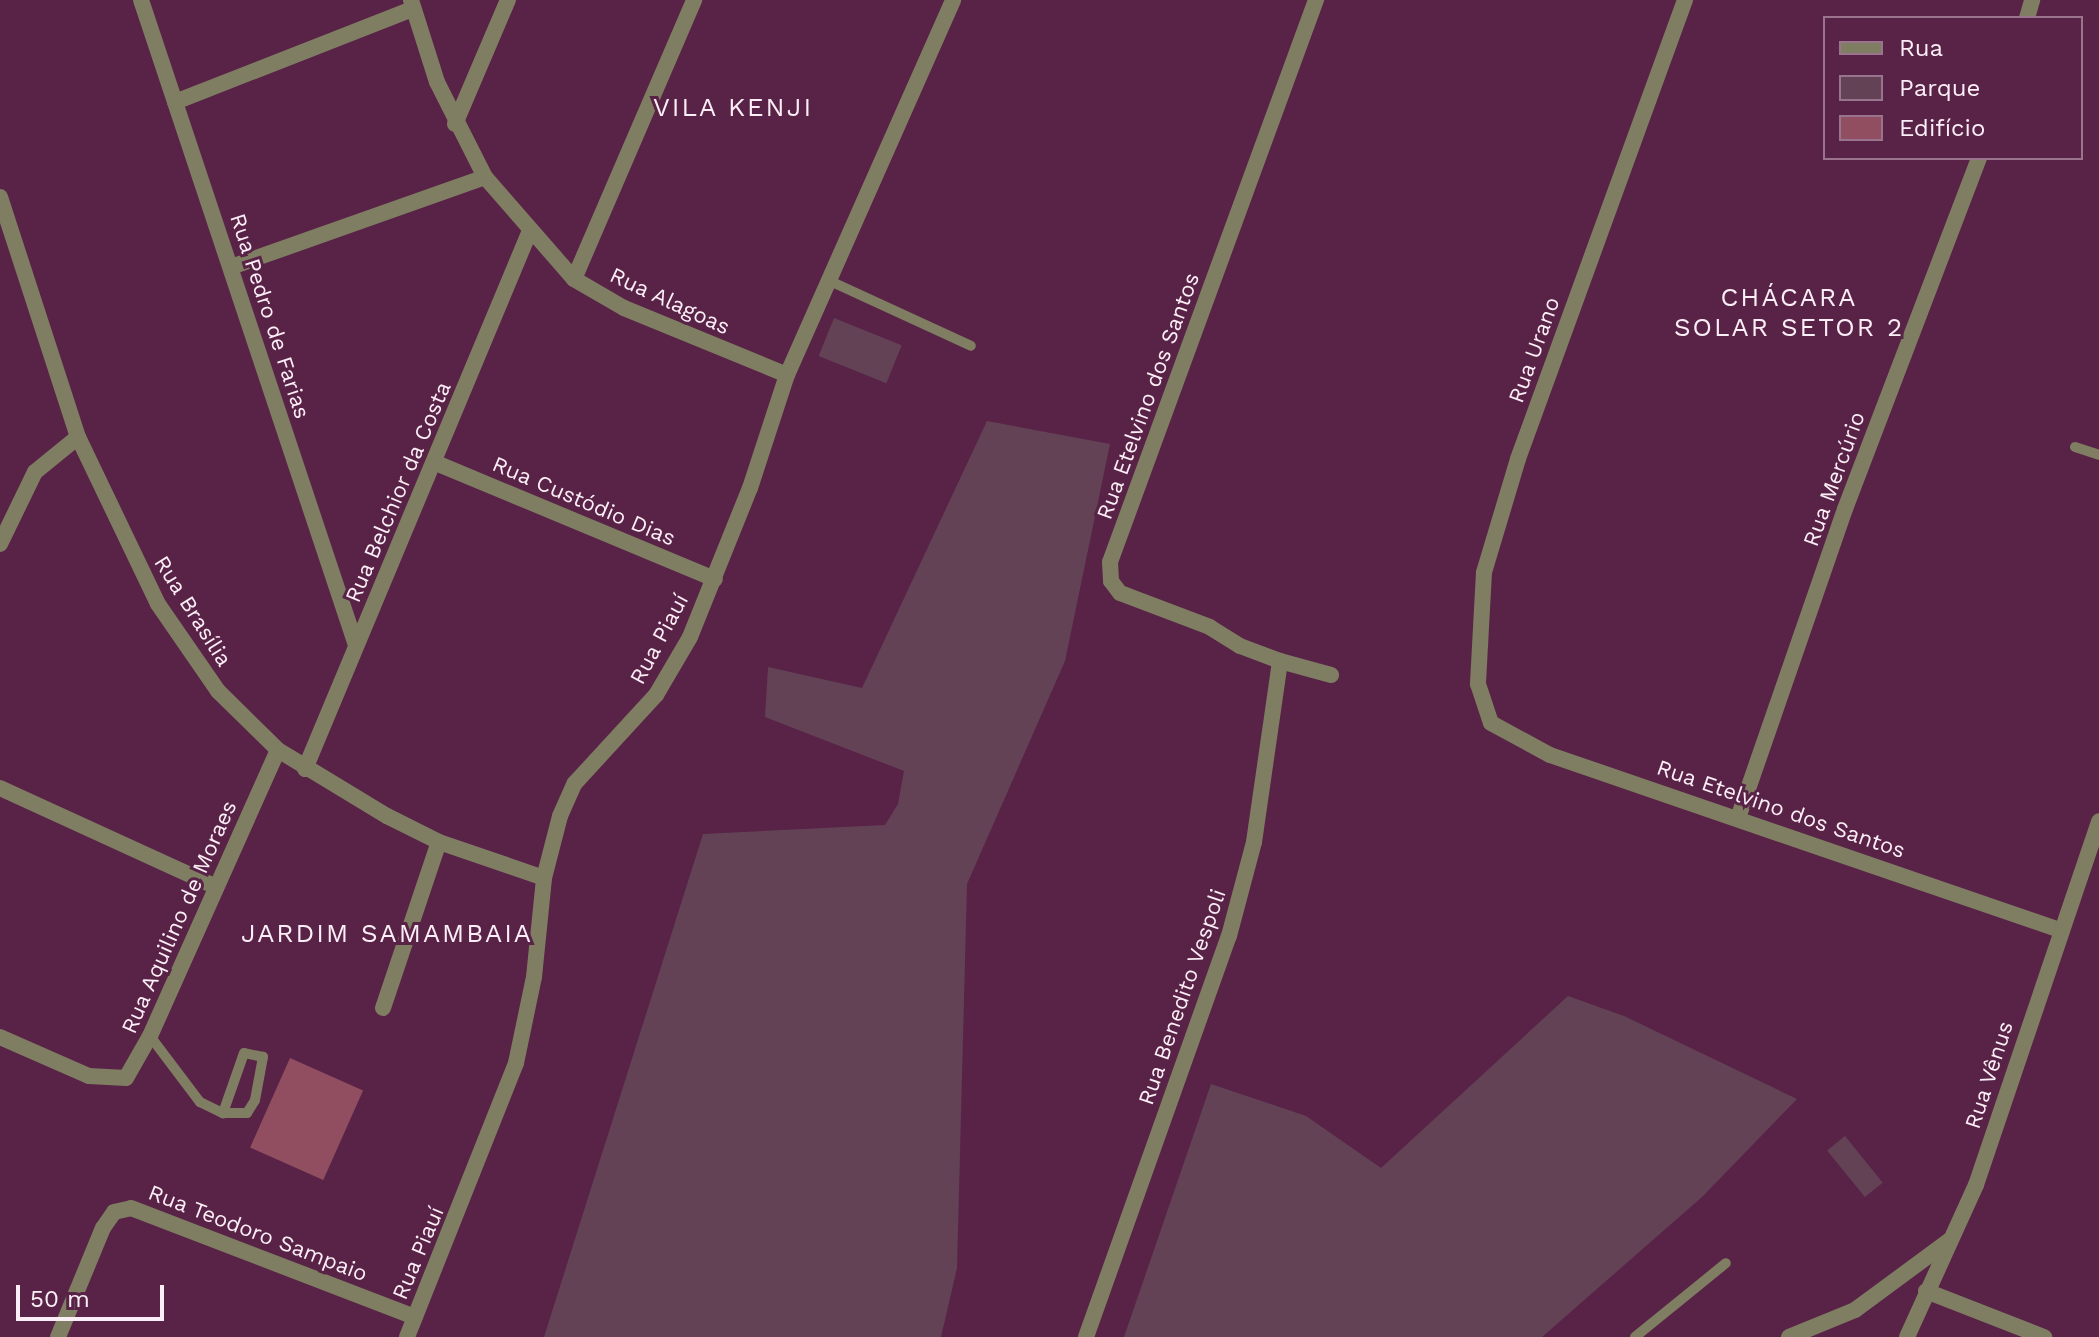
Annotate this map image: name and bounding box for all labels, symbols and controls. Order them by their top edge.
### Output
legend [1823,16,2083,160]
text: Rua [1899,34,1943,62]
text: Parque [1899,74,1980,102]
district label: VILA KENJI [652,92,814,124]
text: Edifício [1899,114,1985,142]
street label: Rua Pedro de Farias [224,210,316,422]
street label: Rua Alagoas [605,261,735,341]
street label: Rua Etelvino dos Santos [1091,269,1205,523]
district label: CHÁCARA SOLAR SETOR 2 [1674,282,1904,344]
street label: Rua Urano [1503,293,1565,407]
street label: Rua Belchior da Costa [339,377,457,607]
street label: Rua Mercúrio [1797,408,1871,550]
street label: Rua Custódio Dias [488,450,680,552]
street label: Rua Brasília [148,551,238,671]
street label: Rua Piauí [624,589,694,689]
street label: Rua Etelvino dos Santos [1653,754,1909,864]
street label: Rua Aquilino de Moraes [115,796,243,1038]
street label: Rua Benedito Vespoli [1132,885,1232,1109]
district label: JARDIM SAMAMBAIA [241,918,533,950]
street label: Rua Vênus [1959,1017,2019,1133]
street label: Rua Teodoro Sampaio [144,1179,372,1287]
street label: Rua Piauí [386,1202,450,1304]
scale bar [20,1269,168,1319]
text: 50 m [30,1285,90,1313]

